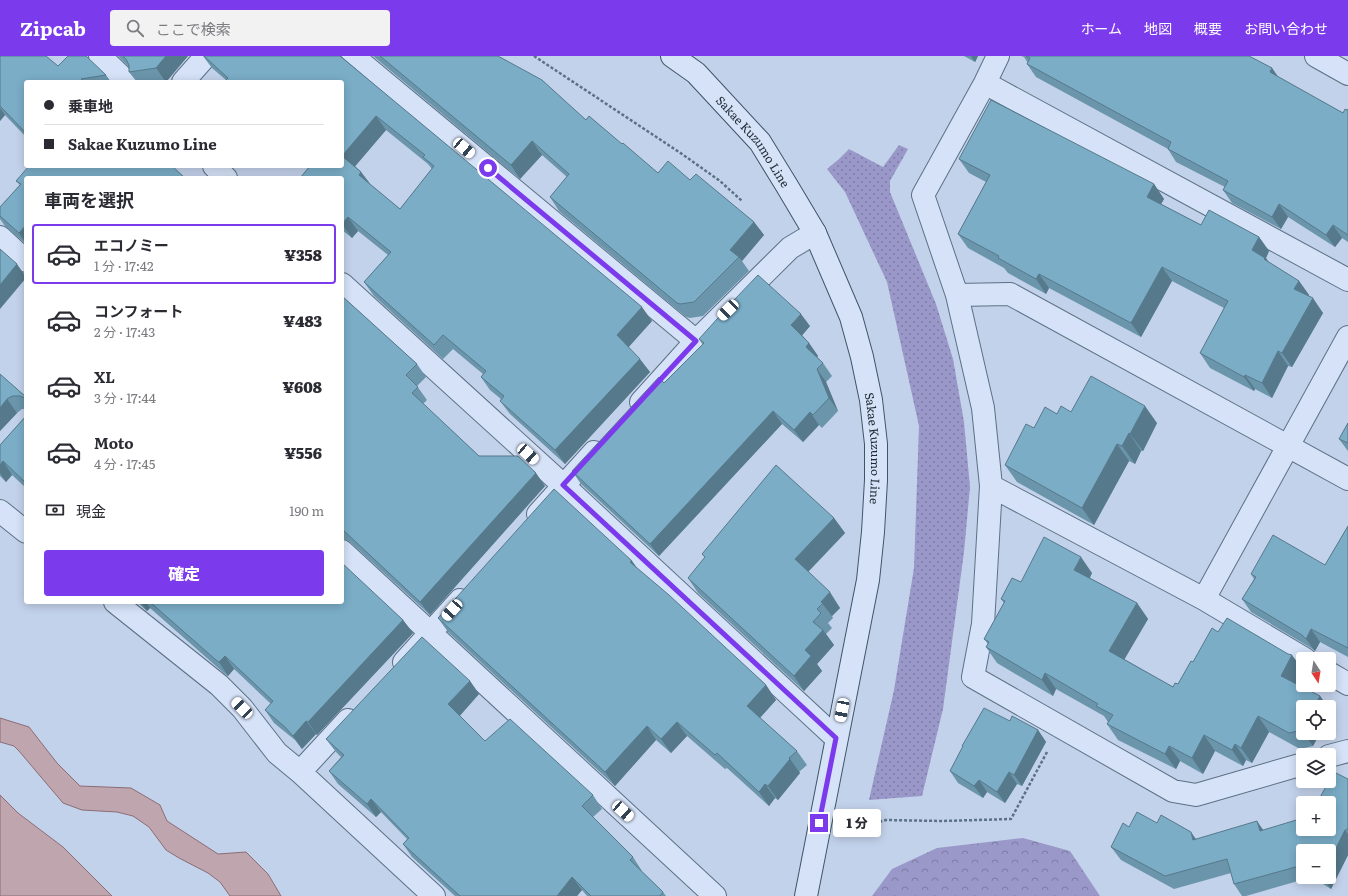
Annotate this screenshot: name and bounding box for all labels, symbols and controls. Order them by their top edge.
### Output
search box [110,10,390,46]
text: Zipcab [20,14,86,42]
icon: search [124,17,146,39]
text: ここで検索 [156,17,231,40]
text: ホーム [1080,18,1122,38]
text: 地図 [1144,18,1172,38]
text: 概要 [1194,18,1222,38]
text: お問い合わせ [1244,18,1328,38]
street label: Sakae Kuzumo Line [712,91,795,191]
text: 乗車地 [68,94,113,117]
text: Sakae Kuzumo Line [68,132,217,155]
car [451,136,477,160]
route start [479,159,497,177]
text: 車両を選択 [44,186,134,213]
text: エコノミー [94,233,169,256]
icon: car [46,236,82,272]
text: ¥358 [284,243,322,266]
text: 1 分 · 17:42 [94,256,153,275]
car [715,297,741,323]
text: コンフォート [94,299,184,322]
icon: car [46,302,82,338]
text: ¥483 [283,309,322,332]
text: 2 分 · 17:43 [94,322,155,341]
text: XL [94,365,115,388]
icon: car [46,368,82,404]
text: ¥608 [282,375,322,398]
text: 3 分 · 17:44 [94,388,156,407]
street label: Sakae Kuzumo Line [861,391,885,505]
text: Moto [94,431,134,454]
icon: car [46,434,82,470]
text: ¥556 [284,441,322,464]
car [515,442,541,466]
text: 4 分 · 17:45 [94,454,155,473]
icon: cash [44,499,66,521]
text: 現金 [76,499,106,522]
text: 190 m [289,501,324,520]
button: 確定 [44,550,324,596]
car [440,597,464,623]
north arrow [1296,652,1336,692]
map controls [1296,652,1336,884]
car [229,695,255,721]
car [834,697,850,723]
button: locate [1296,700,1336,740]
button: layers [1296,748,1336,788]
button: + [1296,796,1336,836]
car [610,799,636,823]
callout: 1 分 [833,809,881,837]
text: 1 分 [846,813,868,832]
route end [810,814,828,832]
button: − [1296,844,1336,884]

